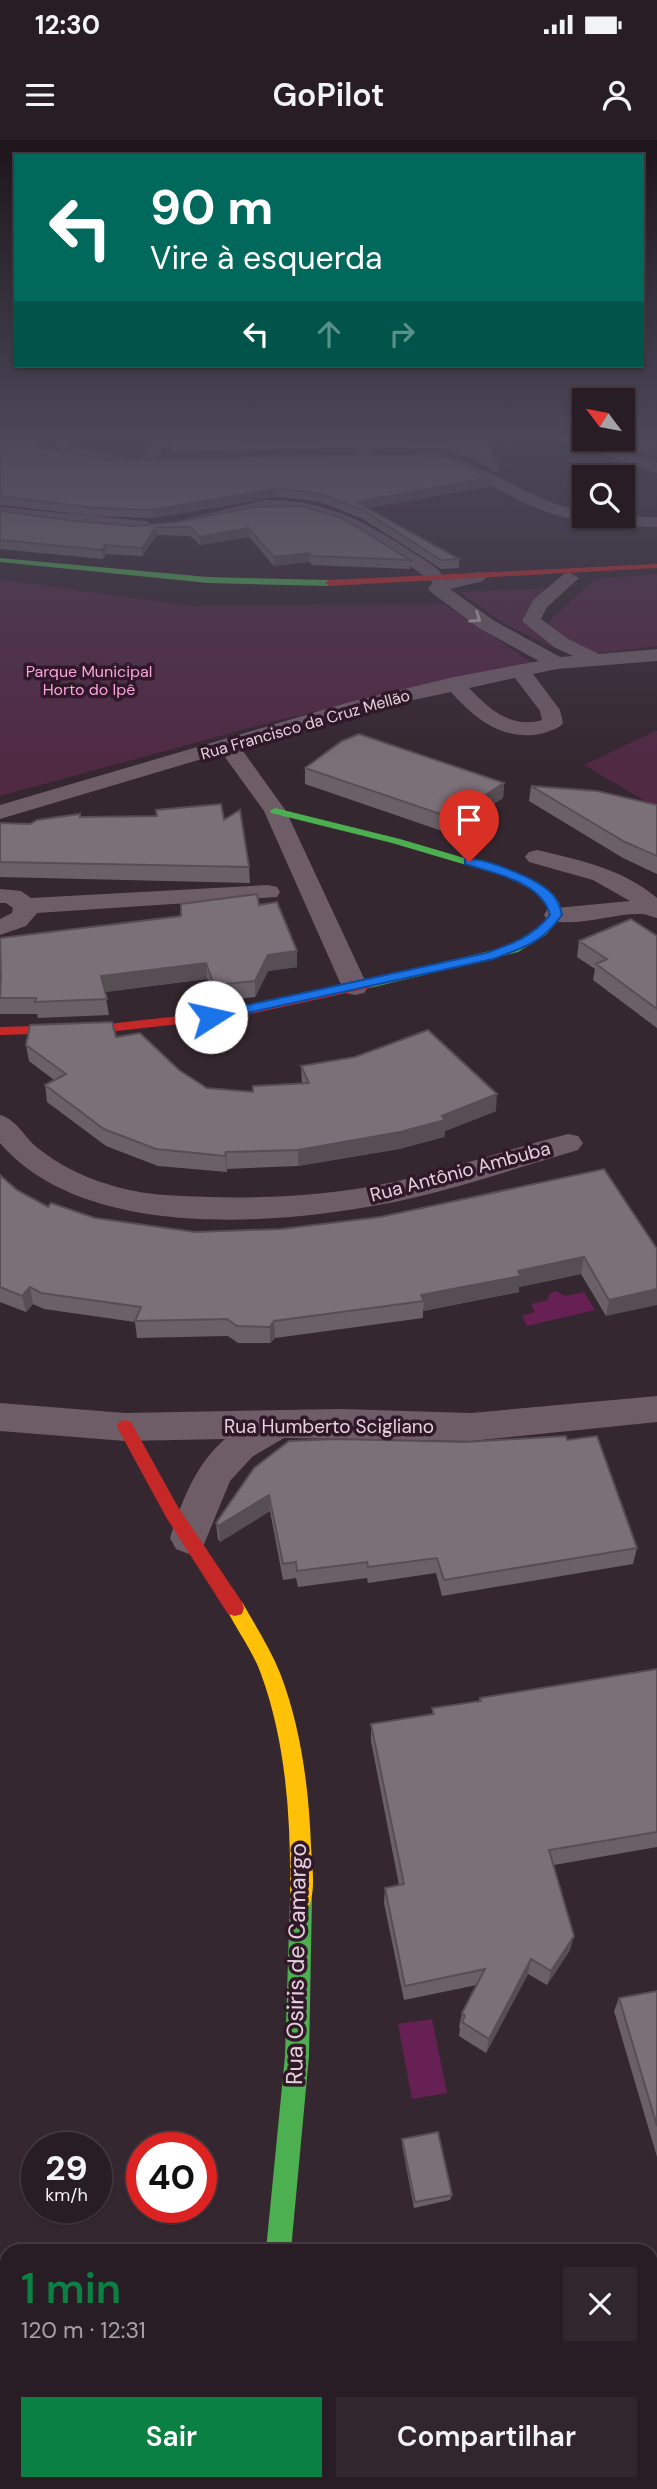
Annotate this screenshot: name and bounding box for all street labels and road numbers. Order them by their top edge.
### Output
street label: Rua Francisco da Cruz Mellão [198,684,412,764]
street label: Rua Antônio Ambuba [367,1135,553,1208]
street label: Rua Humberto Scigliano [224,1414,434,1439]
street label: Rua Osiris de Camargo [279,1843,313,2085]

